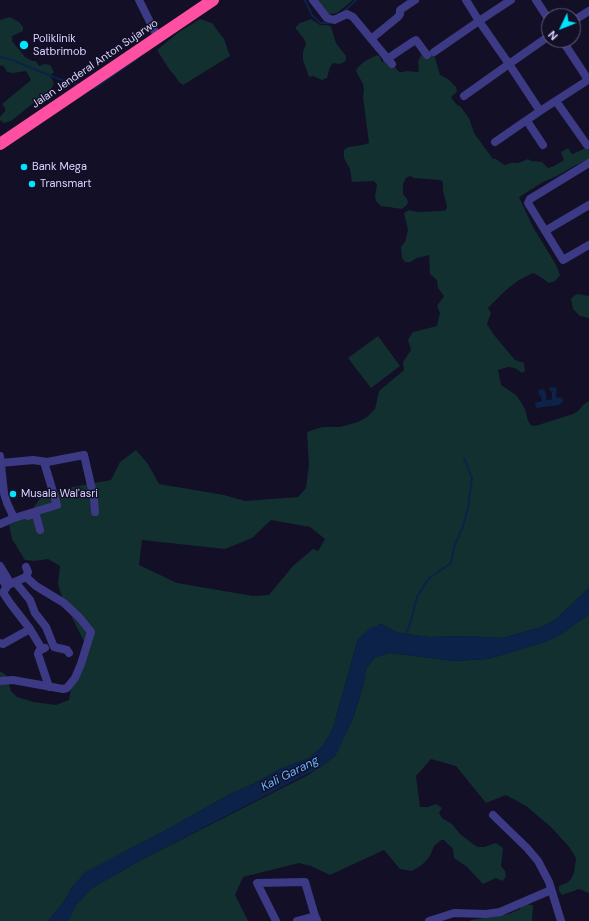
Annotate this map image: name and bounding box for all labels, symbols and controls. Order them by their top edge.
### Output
north arrow [541,8,581,48]
street label: Jalan Jenderal Anton Sujarwo [29,17,161,111]
text: N [545,28,561,43]
place label: Poliklinik Satbrimob [33,32,86,58]
marker: Poliklinik Satbrimob [18,39,30,51]
place label: Bank Mega [32,160,87,174]
marker: Bank Mega [19,162,29,172]
place label: Transmart [40,177,92,191]
marker: Transmart [27,179,37,189]
place label: Musala Wal'asri [21,487,98,501]
marker: Musala Wal'asri [8,489,18,499]
water label: Kali Garang [259,753,321,795]

